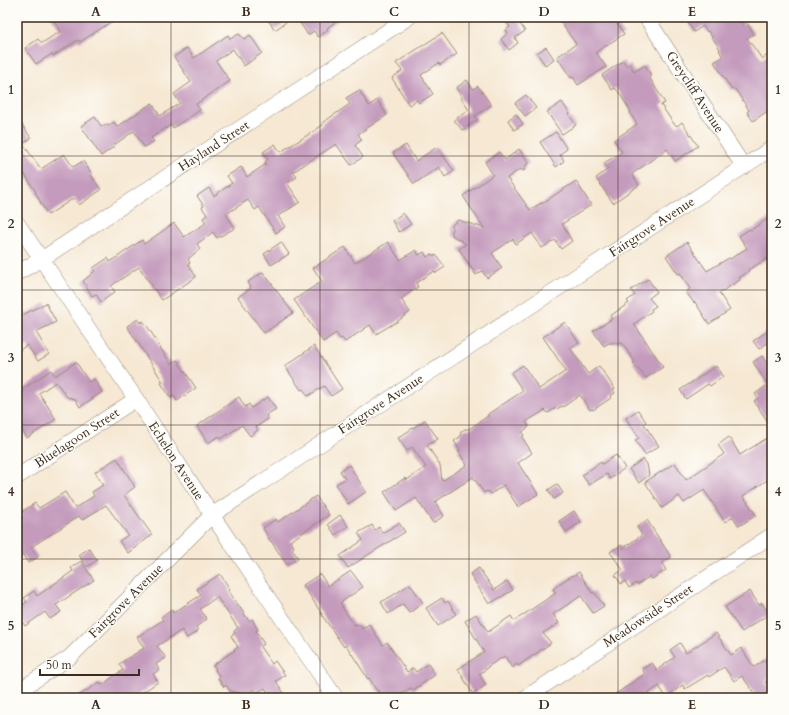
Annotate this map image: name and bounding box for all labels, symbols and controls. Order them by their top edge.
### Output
text: A [91,3,101,21]
text: B [241,3,251,21]
text: C [389,3,399,21]
text: D [538,3,550,21]
text: E [688,3,696,21]
street label: Greycliff Avenue [662,48,728,136]
text: 1 [8,81,14,99]
text: 1 [775,81,781,99]
street label: Hayland Street [175,116,253,176]
street label: Fairgrove Avenue [606,193,698,261]
text: 2 [8,215,15,233]
text: 2 [775,215,782,233]
text: 3 [8,349,15,367]
text: 3 [775,349,782,367]
street label: Fairgrove Avenue [335,370,427,438]
street label: Bluelagoon Street [31,404,123,472]
street label: Echelon Avenue [144,418,208,504]
text: 4 [8,483,15,501]
text: 4 [775,483,782,501]
street label: Fairgrove Avenue [85,560,167,642]
street label: Meadowside Street [600,580,696,652]
text: 5 [8,617,14,635]
text: 5 [775,617,781,635]
scale bar [40,651,139,677]
text: 50 m [46,657,73,673]
text: A [91,696,101,714]
text: B [241,696,251,714]
text: C [389,696,399,714]
text: D [538,696,550,714]
text: E [688,696,696,714]

